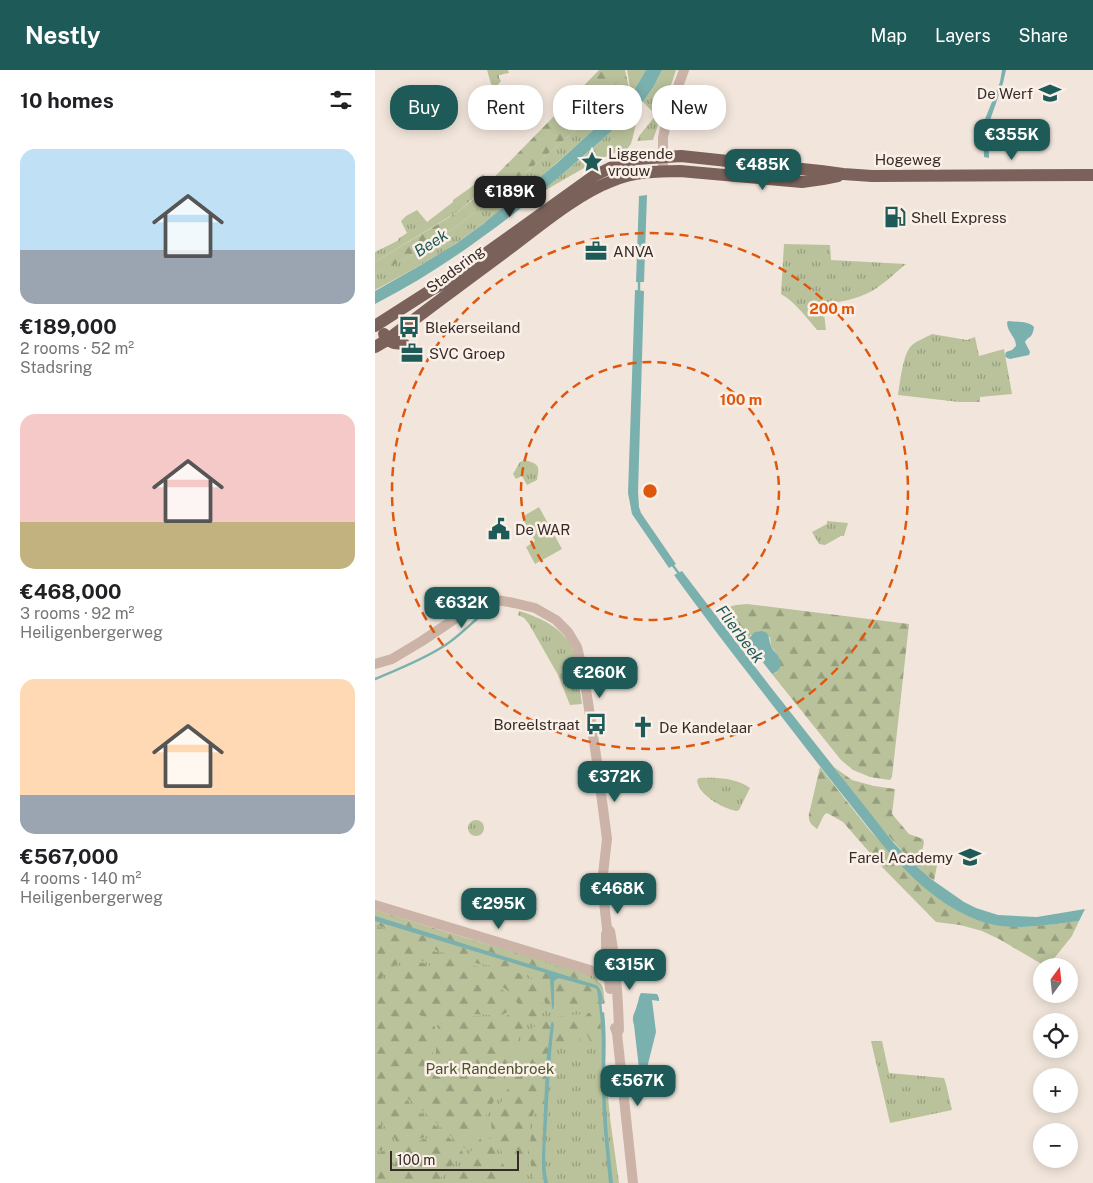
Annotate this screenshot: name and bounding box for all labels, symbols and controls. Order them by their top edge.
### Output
text: Nestly [25,21,101,49]
text: Map [871,25,907,46]
text: Layers [935,25,991,46]
text: Share [1019,25,1068,46]
school or university icon: De Werf [1037,80,1063,106]
chip: Buy [390,85,458,130]
chip: Rent [468,85,543,130]
chip: Filters [553,85,642,130]
chip: New [652,85,726,130]
place label: De Werf [977,85,1033,102]
icon: filters [327,86,355,114]
text: 10 homes [20,88,114,113]
pin: €355K [977,118,1047,161]
text: €355K [985,125,1039,144]
place label: Liggende vrouw [608,145,673,179]
pin: €485K [728,148,798,191]
place icon: Liggende vrouw [579,149,605,175]
street label: Hogeweg [875,151,941,168]
text: €485K [736,155,790,174]
pin: €189K [475,176,545,218]
icon: home [143,181,233,271]
text: €189K [485,182,535,201]
fuel station icon: Shell Express [882,204,908,230]
place label: Shell Express [911,209,1007,226]
water label: Beek [411,225,452,261]
office icon: ANVA [583,238,609,264]
street label: Stadsring [423,242,487,296]
place label: ANVA [613,243,654,260]
text: 200 m [809,300,855,317]
text: €189,000 [20,314,117,339]
bus stop icon: Blekerseiland [396,314,422,340]
place label: Blekerseiland [425,319,520,336]
text: 2 rooms · 52 m² [20,339,134,358]
office icon: SVC Groep [399,340,425,366]
place label: SVC Groep [429,345,505,362]
text: Stadsring [20,358,93,377]
text: 100 m [720,391,762,408]
icon: home [143,446,233,536]
centre of rings [641,482,659,500]
public building icon: De WAR [486,516,512,542]
place label: De WAR [515,521,571,538]
text: €468,000 [20,579,122,604]
pin: €632K [427,586,497,629]
text: €632K [435,593,489,612]
water label: Flierbeek [712,601,768,667]
text: 3 rooms · 92 m² [20,604,134,623]
text: Heiligenbergerweg [20,623,163,642]
pin: €260K [565,656,635,699]
text: €260K [574,663,626,682]
icon: home [143,711,233,801]
bus stop icon: Boreelstraat [583,711,609,737]
church icon: De Kandelaar [630,714,656,740]
place label: Boreelstraat [493,716,580,733]
place label: De Kandelaar [659,719,753,736]
pin: €372K [580,760,650,803]
text: €372K [589,767,641,786]
text: €567,000 [20,844,118,869]
school or university icon: Farel Academy [957,844,983,870]
place label: Farel Academy [849,849,953,866]
text: 4 rooms · 140 m² [20,869,141,888]
pin: €468K [583,872,653,915]
text: €468K [591,879,645,898]
text: Heiligenbergerweg [20,888,163,907]
pin: €295K [464,888,534,930]
text: €295K [472,894,526,913]
pin: €315K [595,948,665,991]
text: €315K [605,955,655,974]
north arrow [1033,958,1077,1002]
map controls [1033,958,1078,1168]
button: locate [1033,1013,1078,1058]
park label: Park Randenbroek [426,1060,554,1077]
pin: €567K [603,1064,673,1107]
button: + [1033,1068,1078,1113]
text: €567K [611,1071,665,1090]
button: − [1033,1123,1078,1168]
scale bar [390,1148,519,1171]
text: 100 m [397,1152,435,1168]

